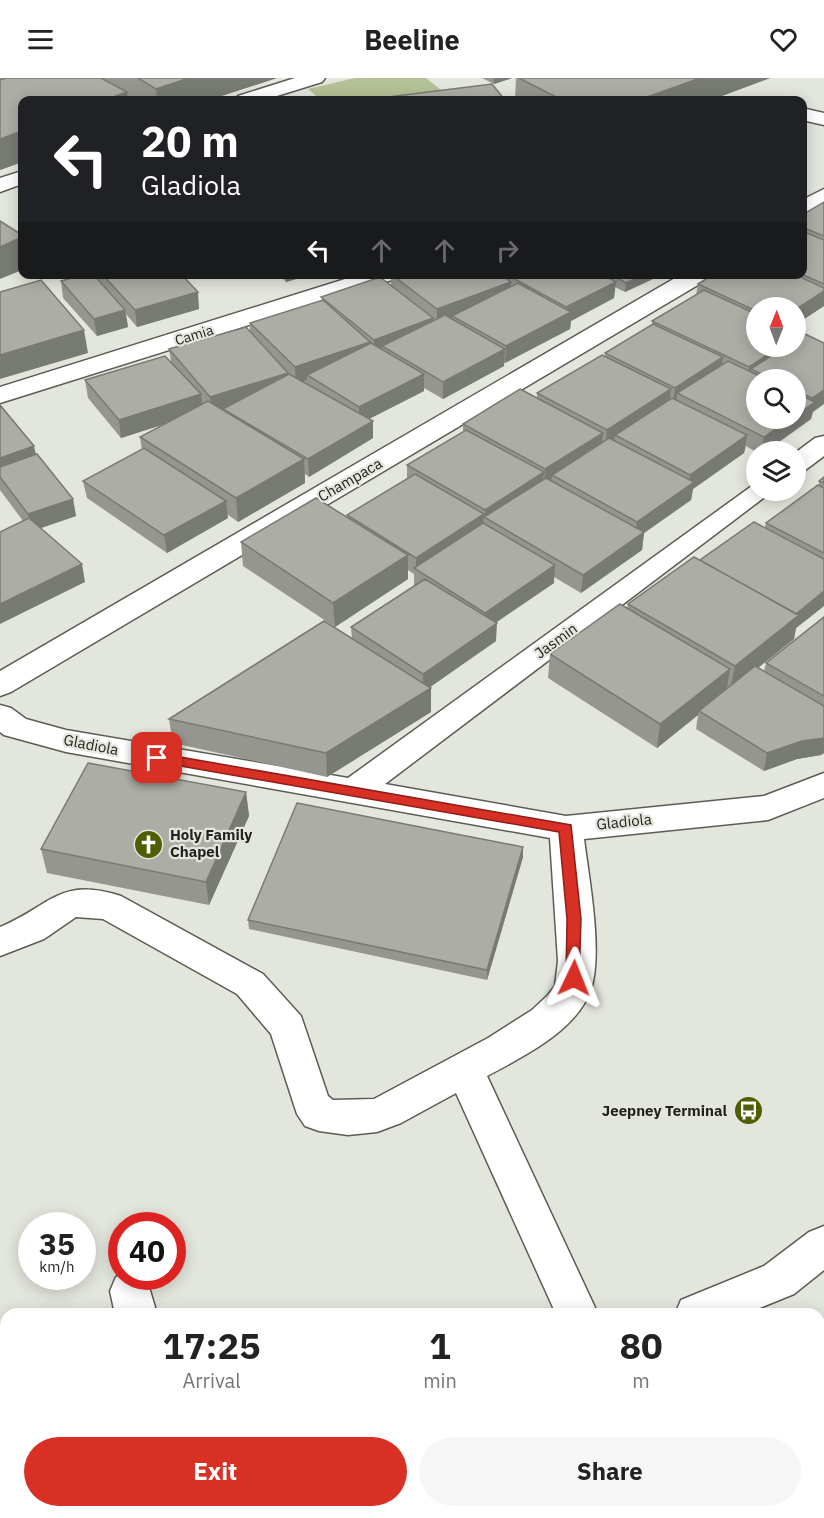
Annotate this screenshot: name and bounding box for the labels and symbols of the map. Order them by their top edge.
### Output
north arrow [746,297,806,357]
street label: Camia [173,320,216,349]
street label: Champaca [314,454,385,506]
street label: Jasmin [531,619,581,662]
street label: Gladiola [62,730,120,759]
pin [131,732,182,783]
street label: Gladiola [595,809,653,834]
place label: Holy Family Chapel [170,825,252,861]
church icon: Holy Family Chapel [133,828,165,860]
position arrow [542,946,606,1010]
bus stop icon: Jeepney Terminal [732,1095,764,1127]
place label: Jeepney Terminal [602,1101,727,1120]
speed limit sign: 40 [108,1212,186,1290]

